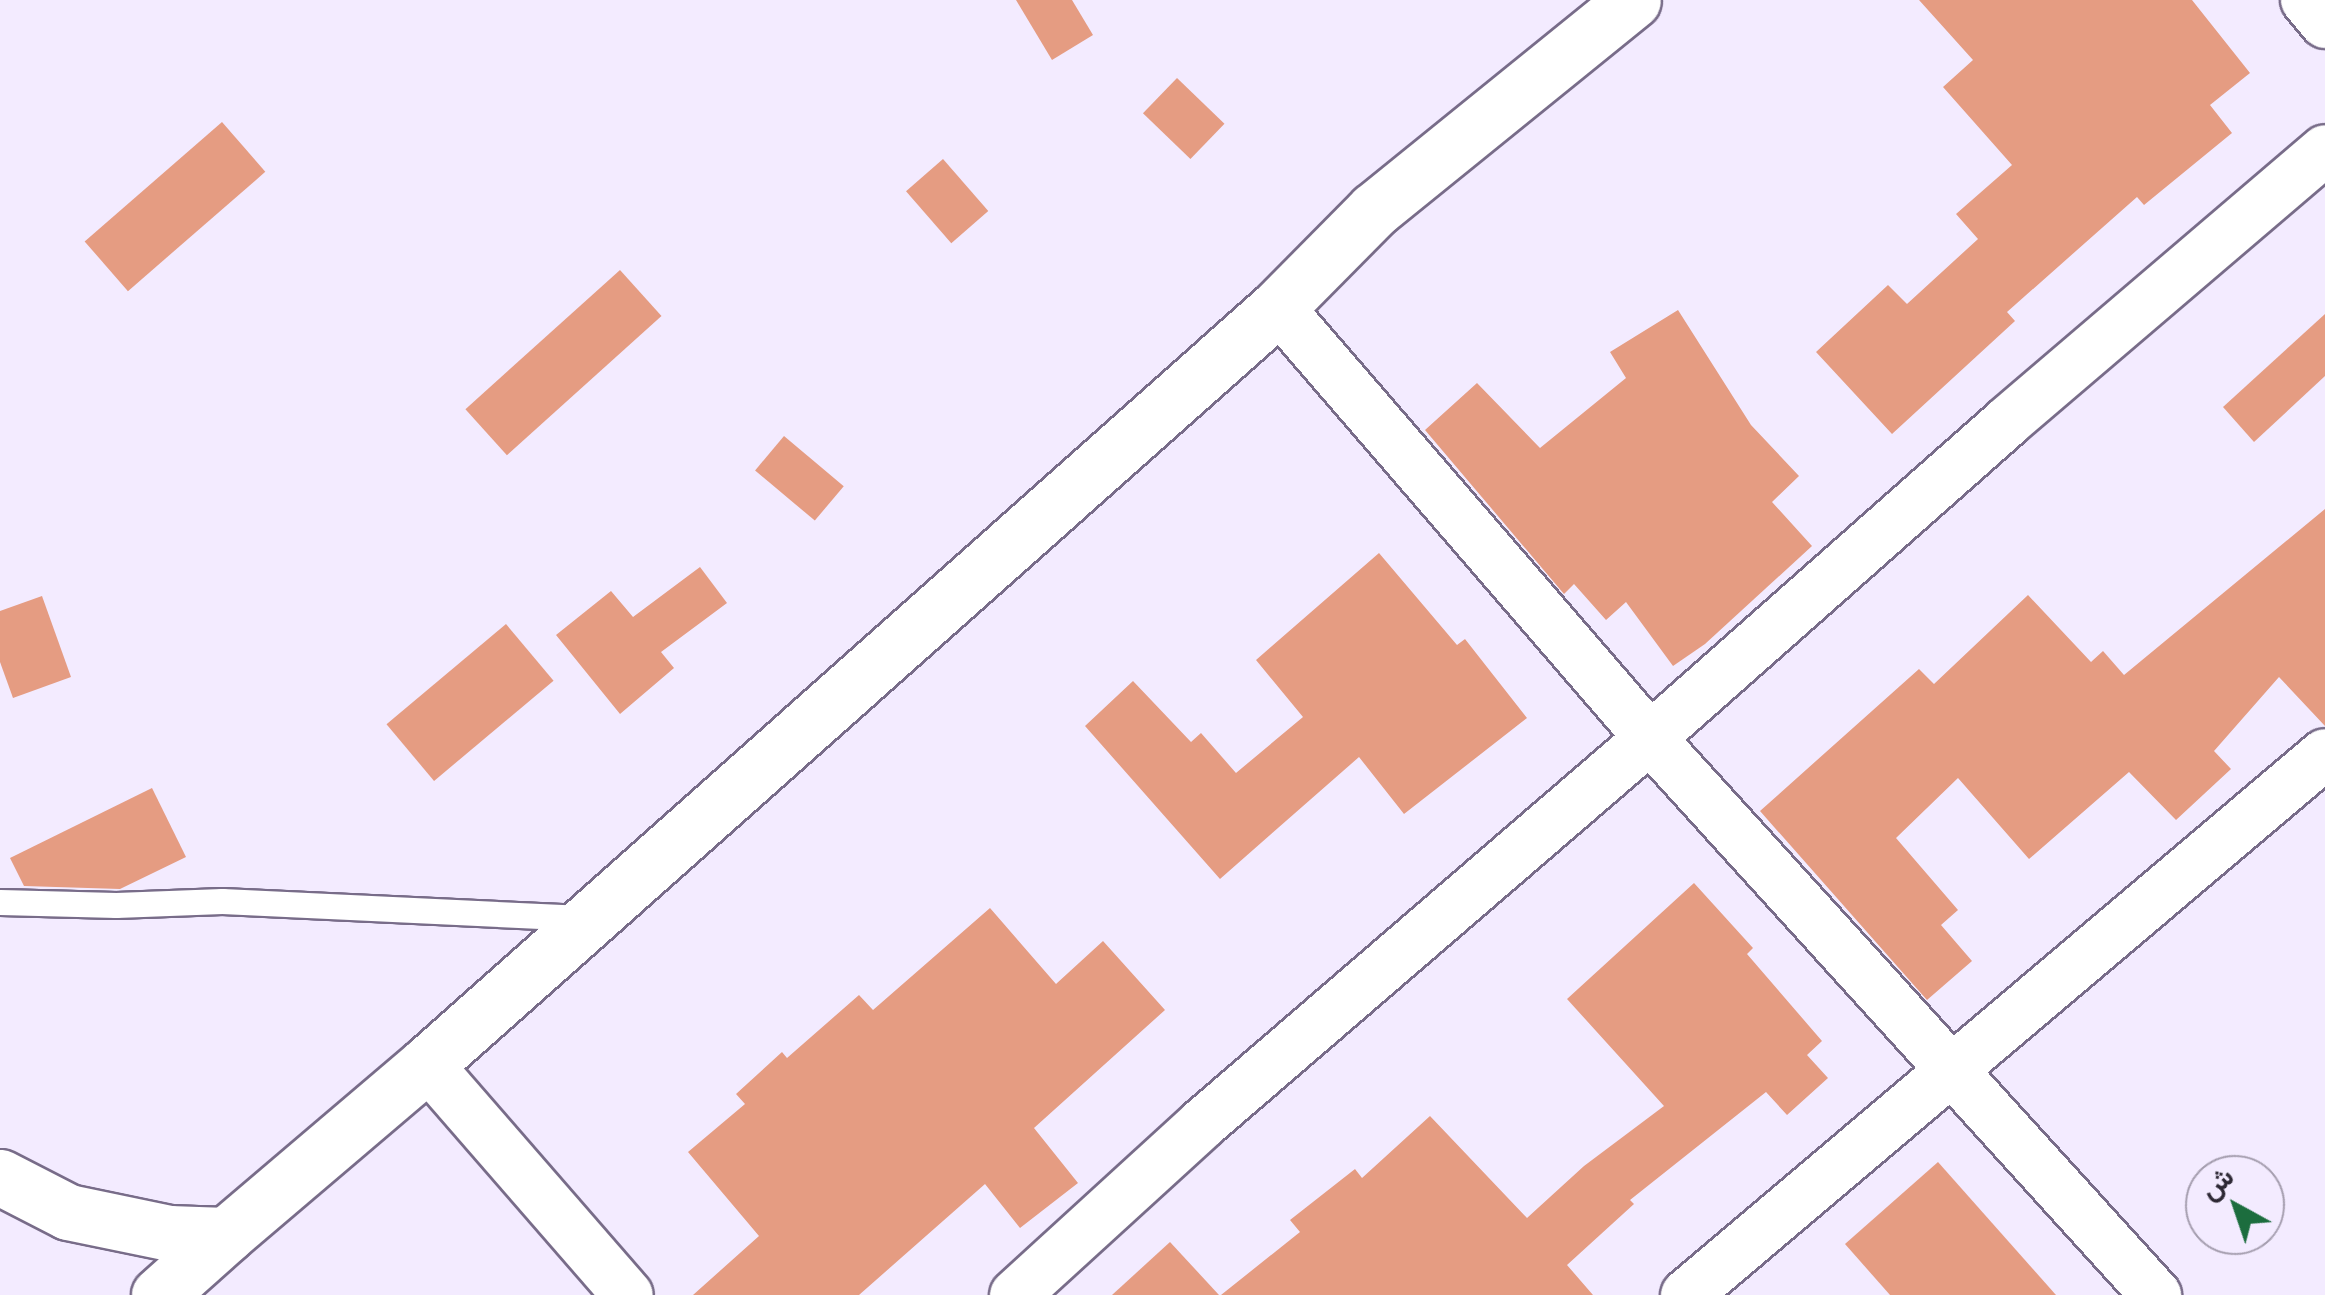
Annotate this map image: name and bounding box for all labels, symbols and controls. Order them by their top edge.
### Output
north arrow [2185,1155,2285,1255]
text: ش [2193,1160,2240,1207]

